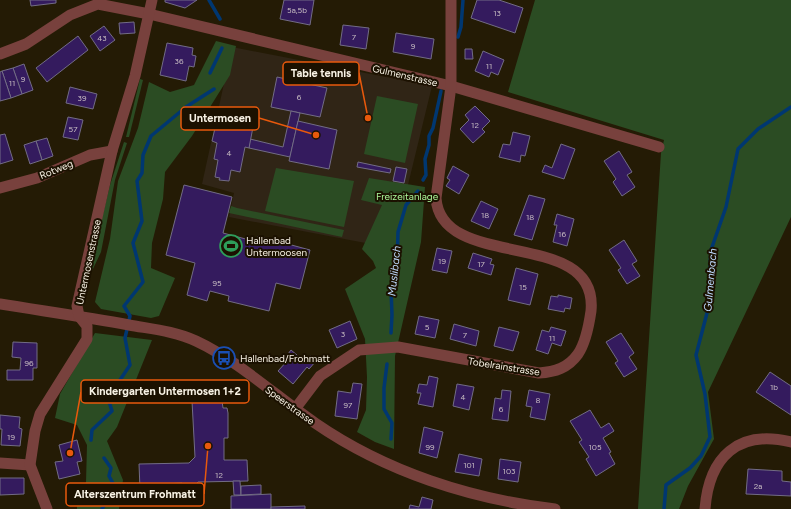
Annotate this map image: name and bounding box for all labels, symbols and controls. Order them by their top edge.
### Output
house number: 5a,5b [287,5,307,15]
house number: 13 [493,8,501,18]
house number: 7 [352,32,357,42]
house number: 43 [97,33,107,43]
house number: 9 [411,41,416,51]
house number: 36 [175,56,184,66]
house number: 11 [486,61,492,71]
callout: Table tennis [283,62,359,85]
street label: Gulmenstrasse [371,62,439,89]
text: Table tennis [291,67,351,80]
house number: 9 [21,74,26,84]
house number: 11 [9,78,15,88]
house number: 6 [297,92,302,102]
house number: 39 [78,93,87,103]
callout: Untermosen [181,107,259,130]
text: Untermosen [189,112,251,125]
house number: 12 [471,120,479,130]
house number: 57 [69,124,78,134]
house number: 4 [227,148,232,158]
street label: Rotweg [38,157,75,182]
park label: Freizeitanlage [376,190,439,203]
house number: 18 [481,210,489,220]
house number: 18 [526,212,534,222]
street label: Untermosenstrasse [73,218,104,306]
house number: 16 [558,229,566,239]
sports icon: Hallenbad Untermoosen [218,233,244,259]
place label: Hallenbad Untermoosen [246,234,307,259]
water label: Muslibach [385,245,404,297]
water label: Gulmenbach [701,248,720,312]
house number: 19 [438,256,446,266]
house number: 17 [477,259,485,269]
house number: 95 [212,278,222,288]
house number: 15 [519,282,527,292]
house number: 5 [425,322,430,332]
house number: 3 [341,329,345,339]
house number: 7 [463,330,468,340]
house number: 11 [549,333,555,343]
bus stop icon: Hallenbad/Frohmatt [211,345,237,371]
place label: Hallenbad/Frohmatt [240,352,330,365]
street label: Tobelrainstrasse [467,354,541,379]
house number: 96 [24,358,34,368]
callout: Kindergarten Untermosen 1+2 [81,380,249,403]
house number: 1b [770,382,778,392]
street label: Speerstrasse [262,383,317,428]
text: Kindergarten Untermosen 1+2 [89,385,241,398]
house number: 4 [461,392,466,402]
house number: 8 [536,395,541,405]
house number: 97 [344,400,353,410]
house number: 6 [499,404,504,414]
house number: 19 [7,432,15,442]
house number: 99 [425,442,435,452]
house number: 105 [588,442,602,452]
house number: 101 [463,460,475,470]
house number: 103 [503,466,515,476]
house number: 12 [215,470,223,480]
house number: 2a [754,481,762,491]
callout: Alterszentrum Frohmatt [66,483,204,506]
text: Alterszentrum Frohmatt [74,488,197,501]

